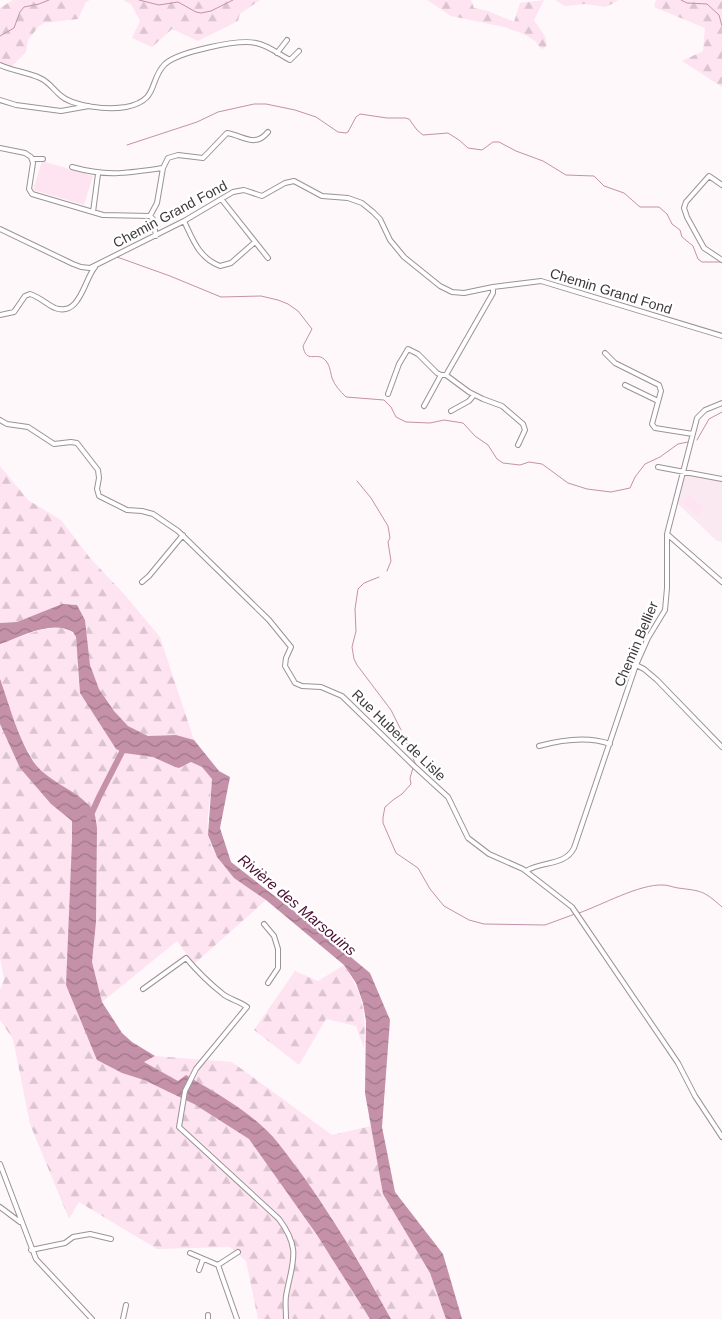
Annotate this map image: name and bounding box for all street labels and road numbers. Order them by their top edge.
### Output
street label: Chemin Grand Fond [110,177,230,251]
street label: Chemin Grand Fond [548,265,674,317]
street label: Chemin Bellier [611,599,661,689]
street label: Rue Hubert de Lisle [349,686,449,784]

